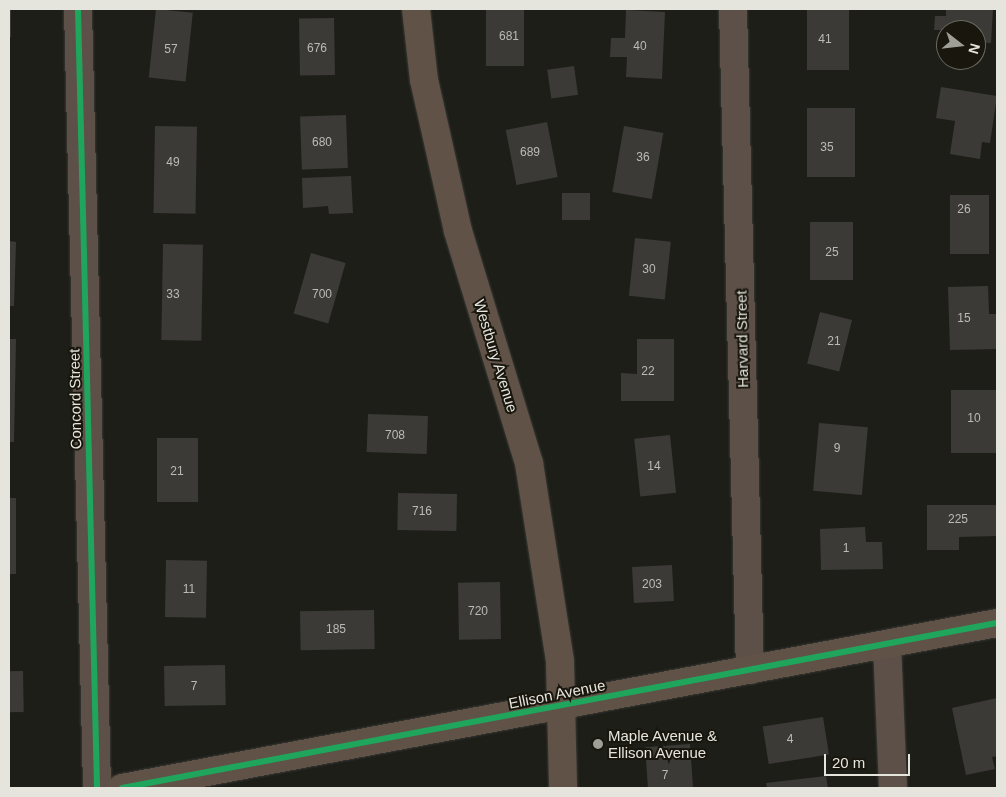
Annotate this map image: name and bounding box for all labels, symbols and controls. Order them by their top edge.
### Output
north arrow [936,20,986,70]
house number: 681 [499,30,519,44]
house number: 41 [818,33,832,47]
house number: 40 [633,40,647,54]
house number: 676 [307,42,327,56]
text: N [965,42,984,56]
house number: 57 [164,43,178,57]
house number: 680 [312,136,332,150]
house number: 35 [820,141,834,155]
house number: 689 [520,146,540,160]
house number: 36 [636,151,650,165]
house number: 49 [166,156,180,170]
house number: 26 [957,203,971,217]
house number: 25 [825,246,839,260]
house number: 30 [642,263,656,277]
house number: 33 [166,288,180,302]
house number: 700 [312,288,332,302]
street label: Harvard Street [732,290,752,388]
street label: Westbury Avenue [470,297,522,415]
house number: 15 [957,312,971,326]
house number: 21 [827,335,841,349]
street label: Concord Street [65,348,85,450]
house number: 22 [641,365,655,379]
house number: 10 [967,412,981,426]
house number: 708 [385,429,405,443]
house number: 9 [834,442,840,456]
house number: 14 [647,460,661,474]
house number: 21 [170,465,184,479]
house number: 716 [412,505,432,519]
house number: 225 [948,513,968,527]
house number: 1 [843,542,849,556]
house number: 203 [642,578,662,592]
house number: 11 [183,583,195,597]
house number: 720 [468,605,488,619]
house number: 185 [326,623,346,637]
street label: Ellison Avenue [507,676,607,712]
house number: 7 [191,680,197,694]
place label: Maple Avenue & Ellison Avenue [608,726,718,761]
house number: 4 [787,733,793,747]
marker: Maple Avenue & Ellison Avenue [592,738,604,750]
scale bar [826,744,912,776]
text: 20 m [832,754,865,771]
house number: 7 [662,769,668,783]

